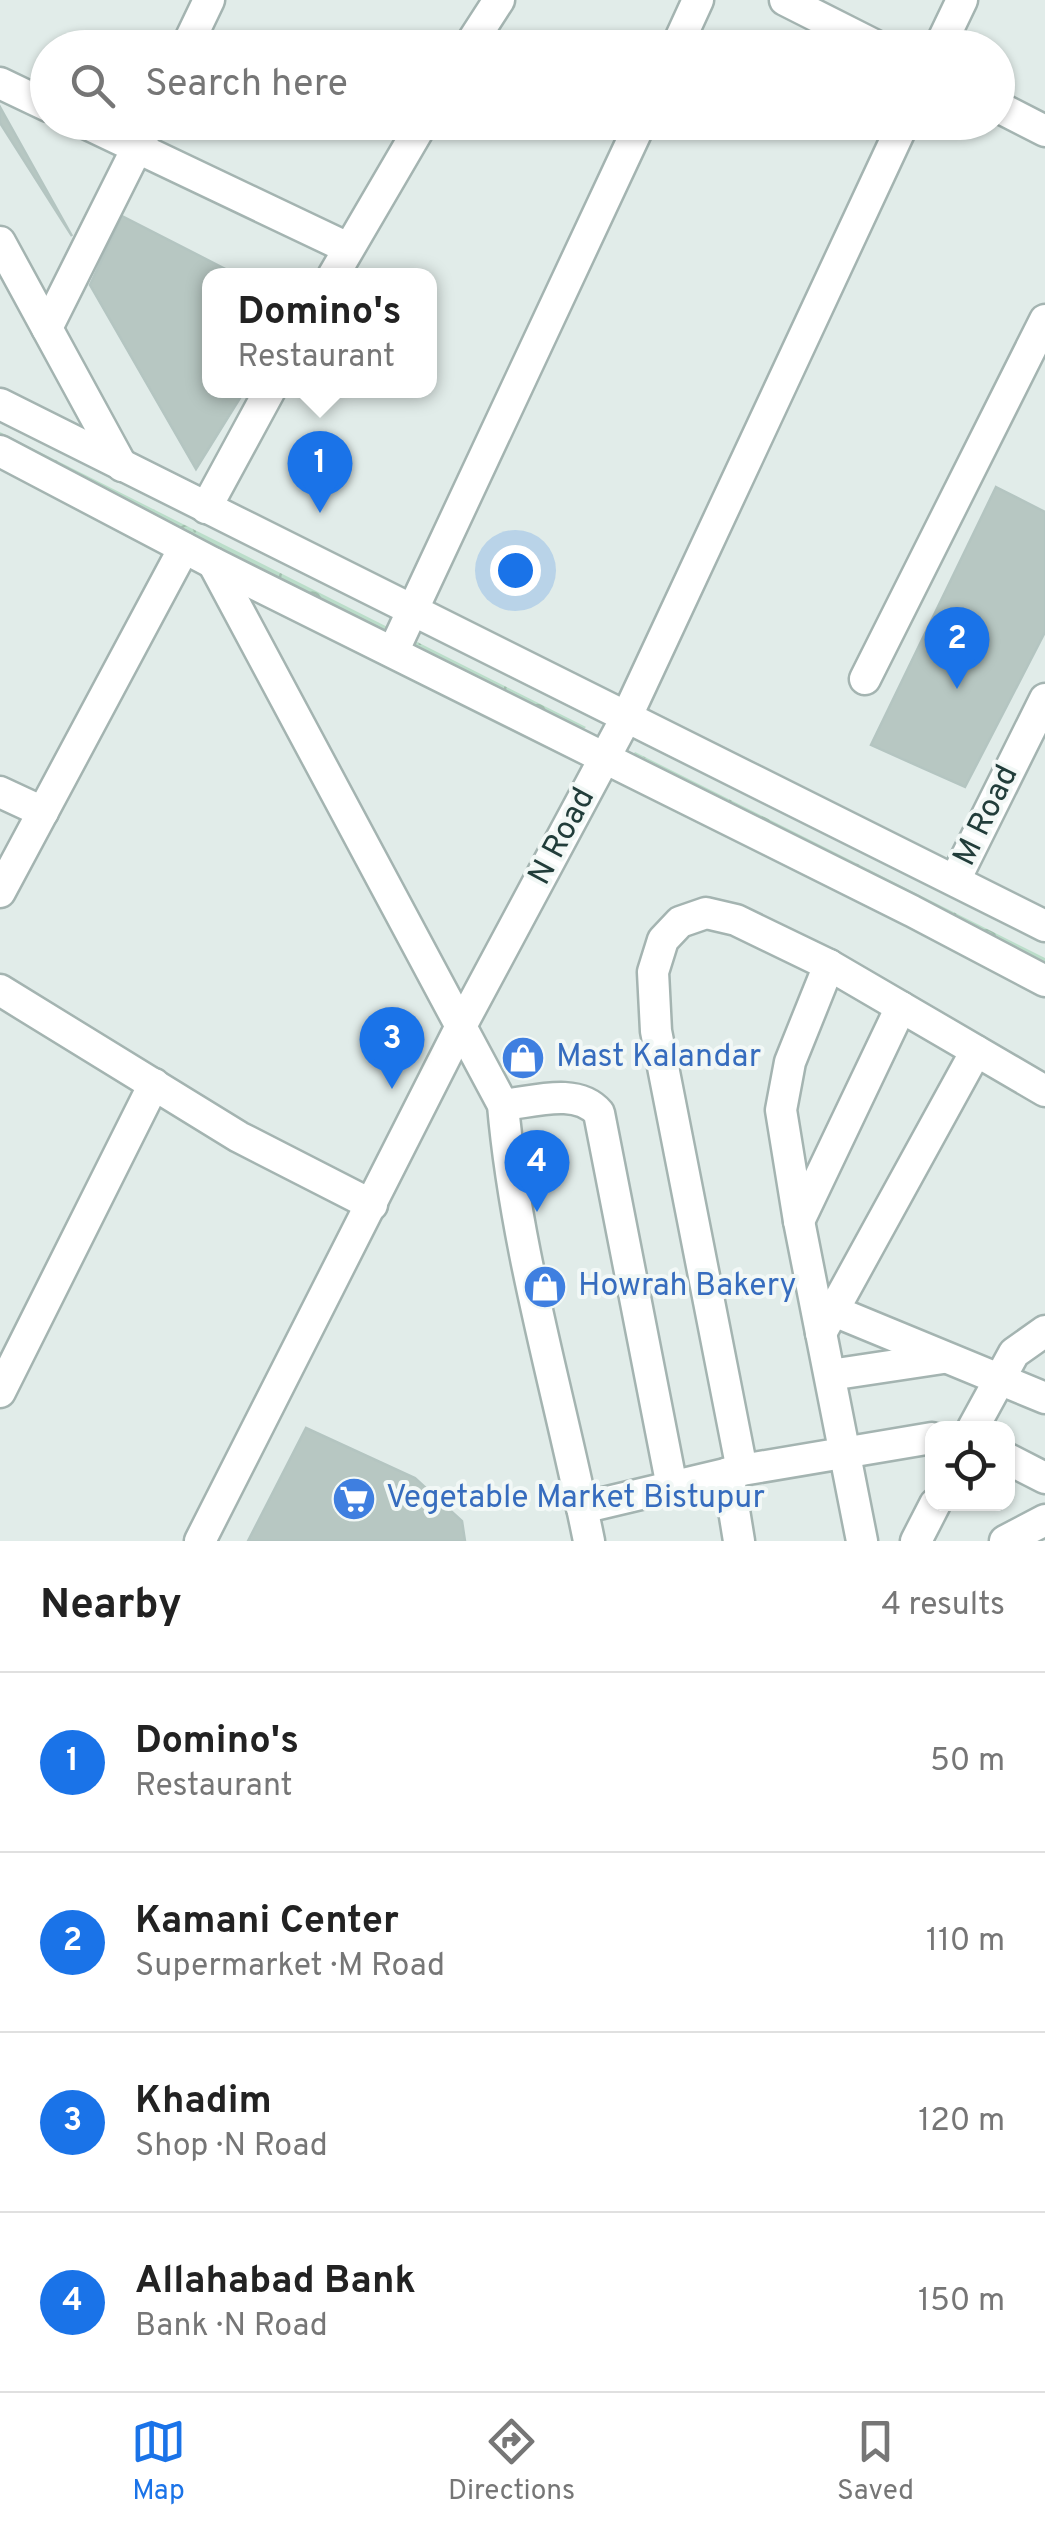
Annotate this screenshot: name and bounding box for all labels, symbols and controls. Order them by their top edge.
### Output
search box [30,30,1015,140]
icon: search [65,58,120,113]
text: Search here [145,61,348,110]
popup [202,268,437,398]
text: Domino's [238,289,401,338]
text: Restaurant [238,338,395,378]
pin: 1 [288,430,352,513]
your location [490,545,541,596]
pin: 2 [924,606,990,689]
street label: M Road [945,759,1029,873]
street label: N Road [521,782,605,892]
pin: 3 [360,1006,424,1089]
shop icon: Mast Kalandar [500,1035,546,1081]
place label: Mast Kalandar [556,1038,761,1078]
pin: 4 [504,1130,570,1212]
shop icon: Howrah Bakery [522,1264,568,1310]
place label: Howrah Bakery [578,1267,796,1307]
map controls [925,1421,1015,1511]
button: locate [925,1421,1015,1511]
supermarket icon: Vegetable Market Bistupur [331,1476,377,1522]
place label: Vegetable Market Bistupur [386,1479,765,1519]
text: Nearby [40,1580,182,1633]
text: 4 results [881,1586,1005,1626]
text: Domino's [135,1718,299,1767]
text: 1 [66,1742,79,1782]
text: 50 m [930,1742,1005,1782]
text: Restaurant [135,1767,293,1807]
text: Kamani Center [135,1898,399,1947]
text: 2 [63,1922,82,1962]
text: 110 m [926,1922,1005,1962]
text: Supermarket · M Road [135,1947,445,1987]
text: Khadim [135,2078,272,2127]
text: 3 [63,2102,82,2142]
text: 120 m [918,2102,1005,2142]
text: Shop · N Road [135,2127,328,2167]
text: Allahabad Bank [135,2258,416,2307]
text: 4 [62,2282,83,2322]
text: 150 m [918,2282,1005,2322]
text: Bank · N Road [135,2307,328,2347]
tab: Map [131,2414,186,2510]
tab: Directions [448,2414,575,2510]
tab: Saved [837,2414,914,2510]

